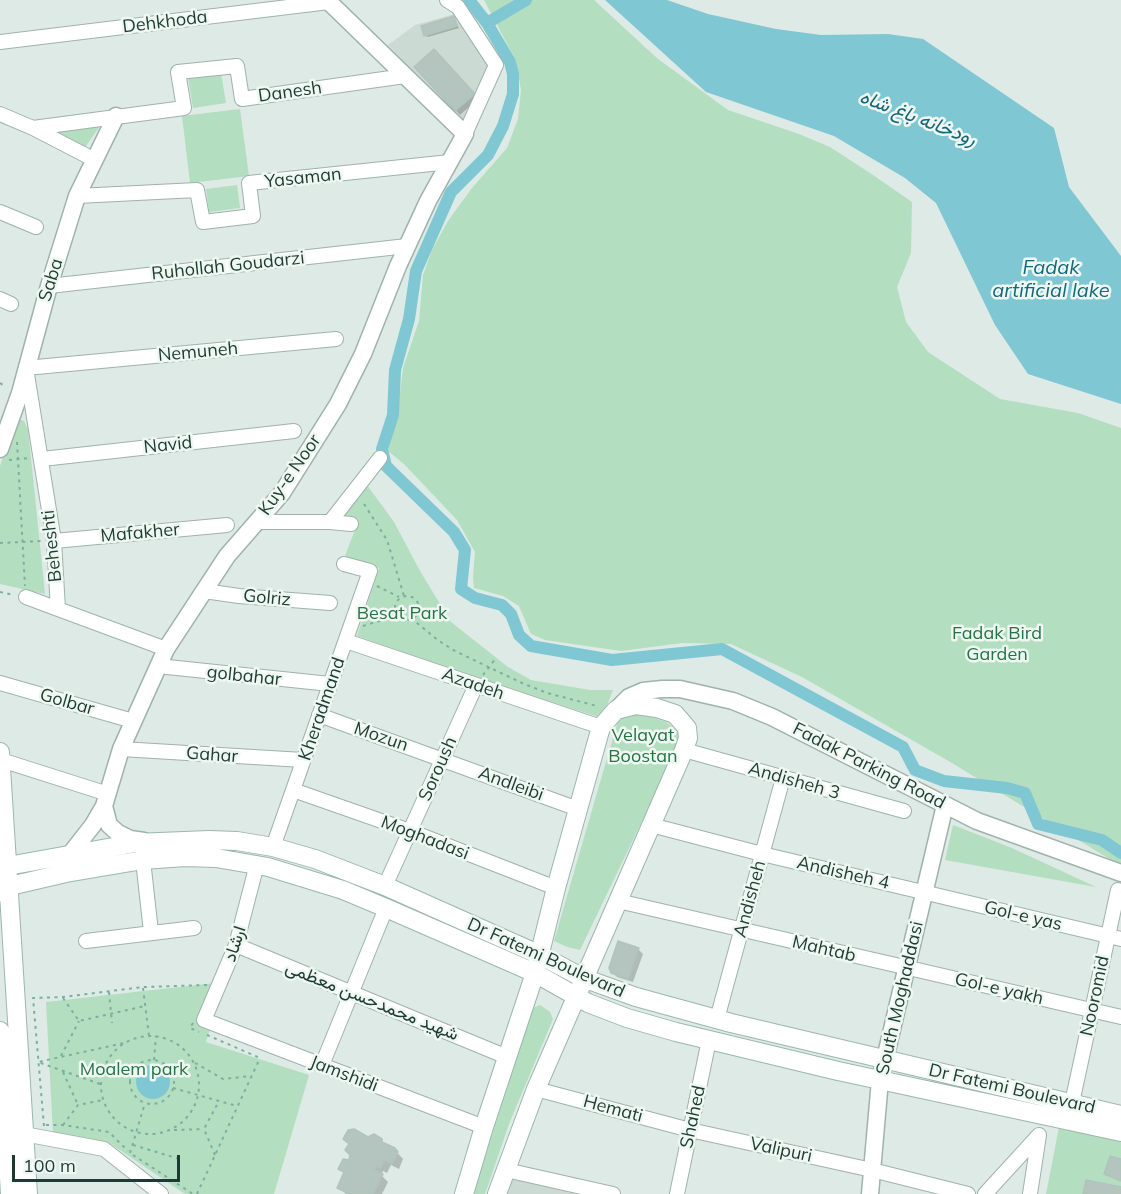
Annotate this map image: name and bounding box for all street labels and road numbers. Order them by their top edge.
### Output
street label: Dehkhoda [121,6,209,38]
street label: Danesh [257,77,323,107]
street label: Yasaman [263,163,343,193]
street label: Ruhollah Goudarzi [150,247,306,285]
street label: Saba [34,256,68,304]
street label: Nemuneh [157,338,239,366]
street label: Kuy-e Noor [254,430,326,520]
street label: Navid [143,432,193,458]
street label: Beheshti [37,509,67,583]
street label: Mafakher [100,519,180,547]
street label: Golriz [242,585,292,611]
street label: Kheradmand [294,655,350,763]
street label: golbahar [206,661,282,691]
street label: Azadeh [439,663,507,705]
street label: Golbar [37,684,97,720]
street label: Mozun [351,718,411,756]
street label: Fadak Parking Road [789,718,949,814]
street label: Soroush [414,734,462,804]
street label: Gahar [185,742,239,768]
street label: Andisheh 3 [746,758,842,804]
street label: Andleibi [475,762,547,806]
street label: Moghadasi [378,811,472,865]
street label: Andisheh 4 [795,852,891,894]
street label: Andisheh [729,858,771,940]
street label: Gol-e yas [982,897,1064,935]
street label: Dr Fatemi Boulevard [464,914,628,1002]
street label: South Moghaddasi [872,919,928,1077]
street label: ارشاد [219,923,251,965]
street label: Mahtab [790,931,858,967]
street label: Nooromid [1076,954,1114,1038]
street label: شهید محمدحسن معظمی [282,956,462,1046]
street label: Gol-e yakh [953,968,1045,1010]
street label: Jamshidi [307,1051,381,1097]
street label: Dr Fatemi Boulevard [927,1059,1097,1119]
street label: Shahed [676,1084,710,1150]
street label: Hemati [581,1091,645,1127]
street label: Valipuri [748,1133,814,1167]

